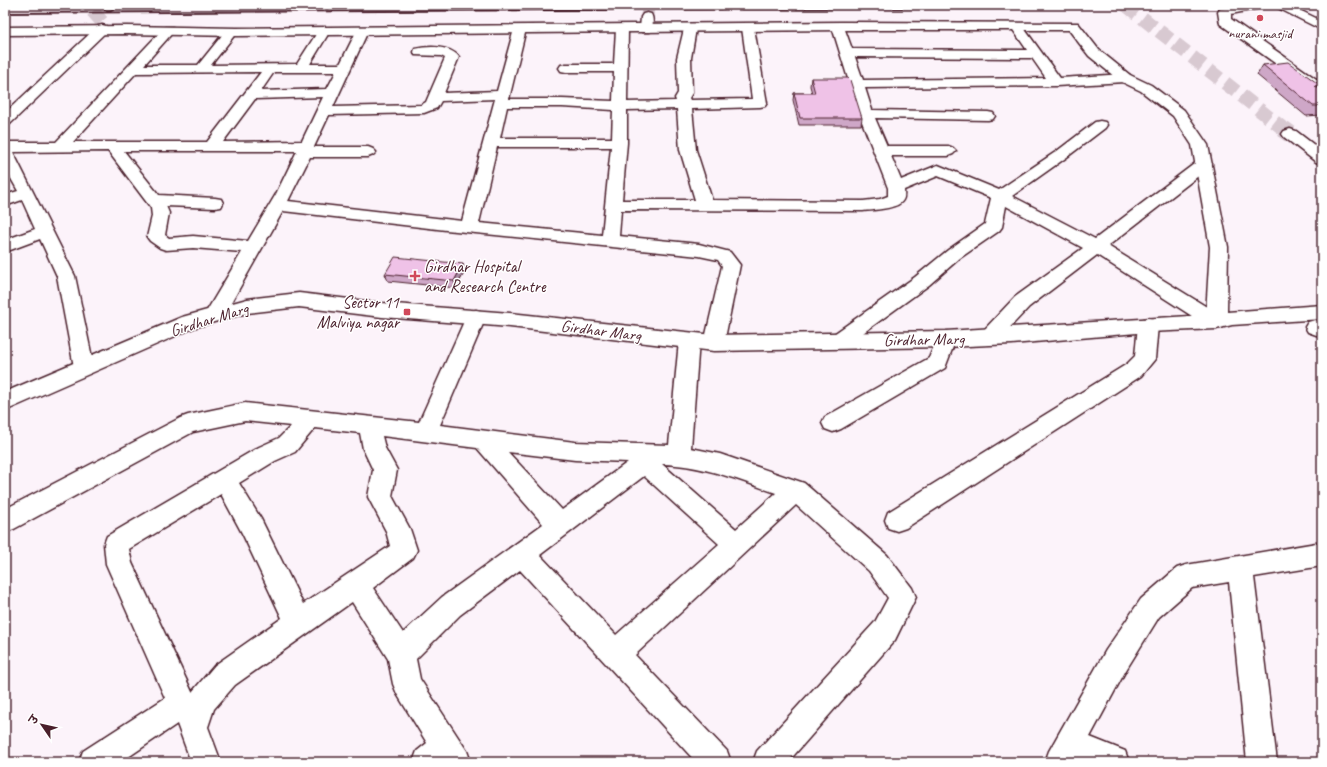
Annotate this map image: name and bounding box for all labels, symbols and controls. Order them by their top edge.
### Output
marker: nurani masjid [1255,13,1265,23]
place label: nurani masjid [1228,25,1294,42]
place label: Girdhar Hospital and Research Centre [424,256,547,297]
marker: Girdhar Hospital and Research Centre [409,270,421,282]
place label: Sector 11 Malviya nagar [317,292,401,333]
street label: Girdhar Marg [168,297,252,341]
marker: Sector 11 Malviya nagar [402,307,412,317]
street label: Girdhar Marg [560,315,643,346]
street label: Girdhar Marg [884,328,965,351]
north arrow [22,705,62,745]
text: उ [25,711,42,727]

